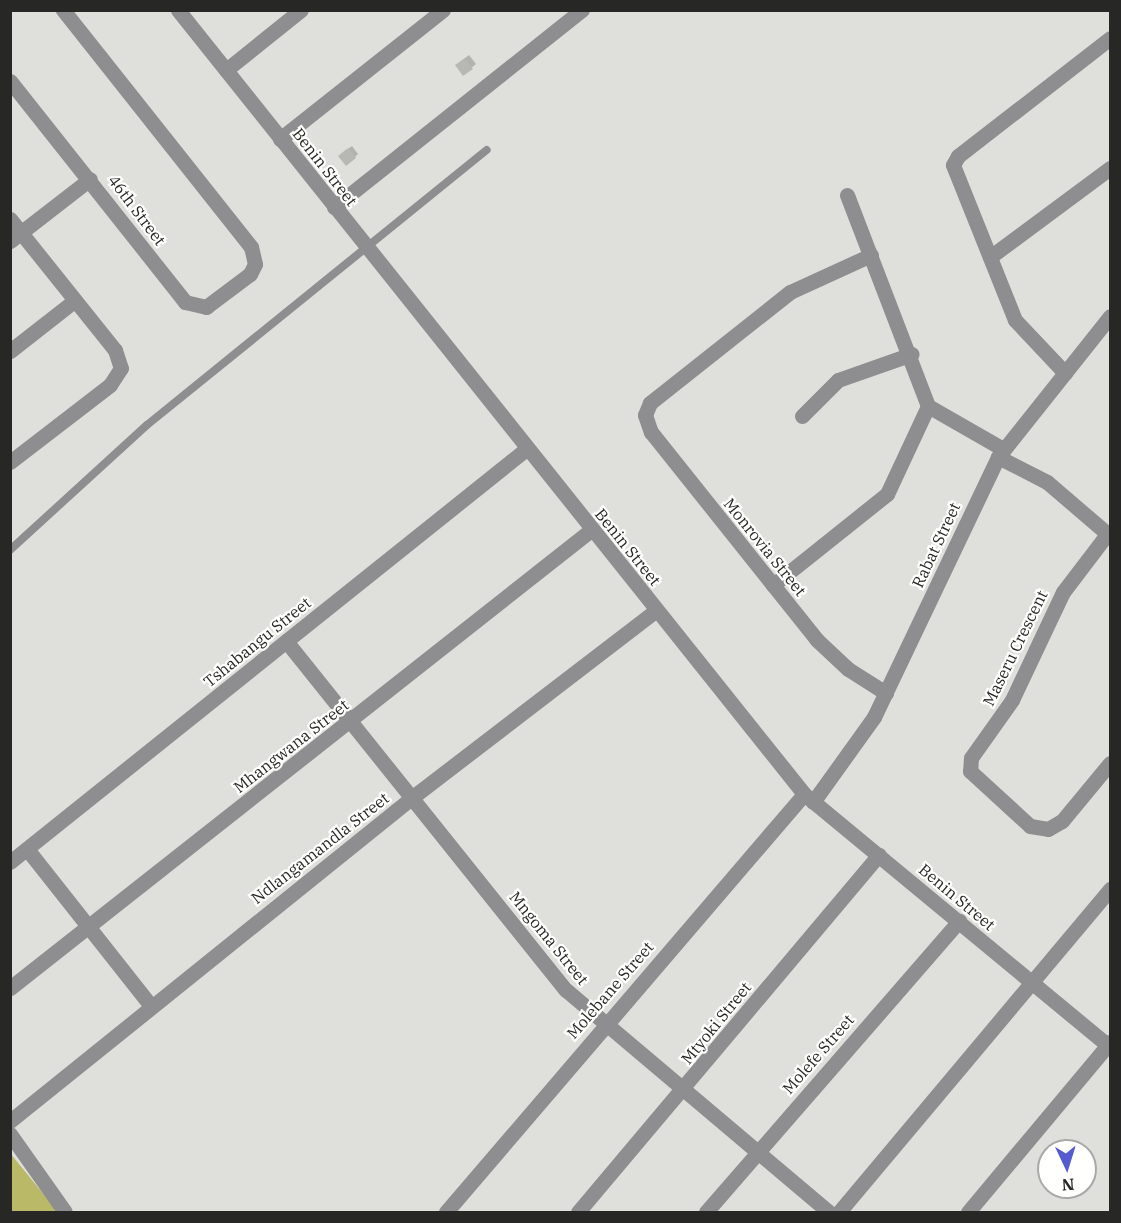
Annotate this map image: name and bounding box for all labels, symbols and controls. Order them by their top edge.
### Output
street label: Benin Street [289,124,361,210]
street label: 46th Street [104,171,170,249]
street label: Monrovia Street [720,494,810,600]
street label: Rabat Street [908,499,964,591]
street label: Benin Street [591,505,665,589]
street label: Maseru Crescent [979,587,1051,709]
street label: Tshabangu Street [200,593,314,691]
street label: Mhangwana Street [230,695,352,797]
street label: Ndlangamandla Street [247,788,393,908]
street label: Benin Street [915,860,999,934]
street label: Mngoma Street [506,887,592,989]
street label: Molebane Street [563,938,657,1042]
street label: Mtyoki Street [677,978,755,1068]
street label: Molefe Street [778,1010,858,1098]
north arrow [1037,1139,1097,1199]
text: N [1061,1175,1075,1195]

